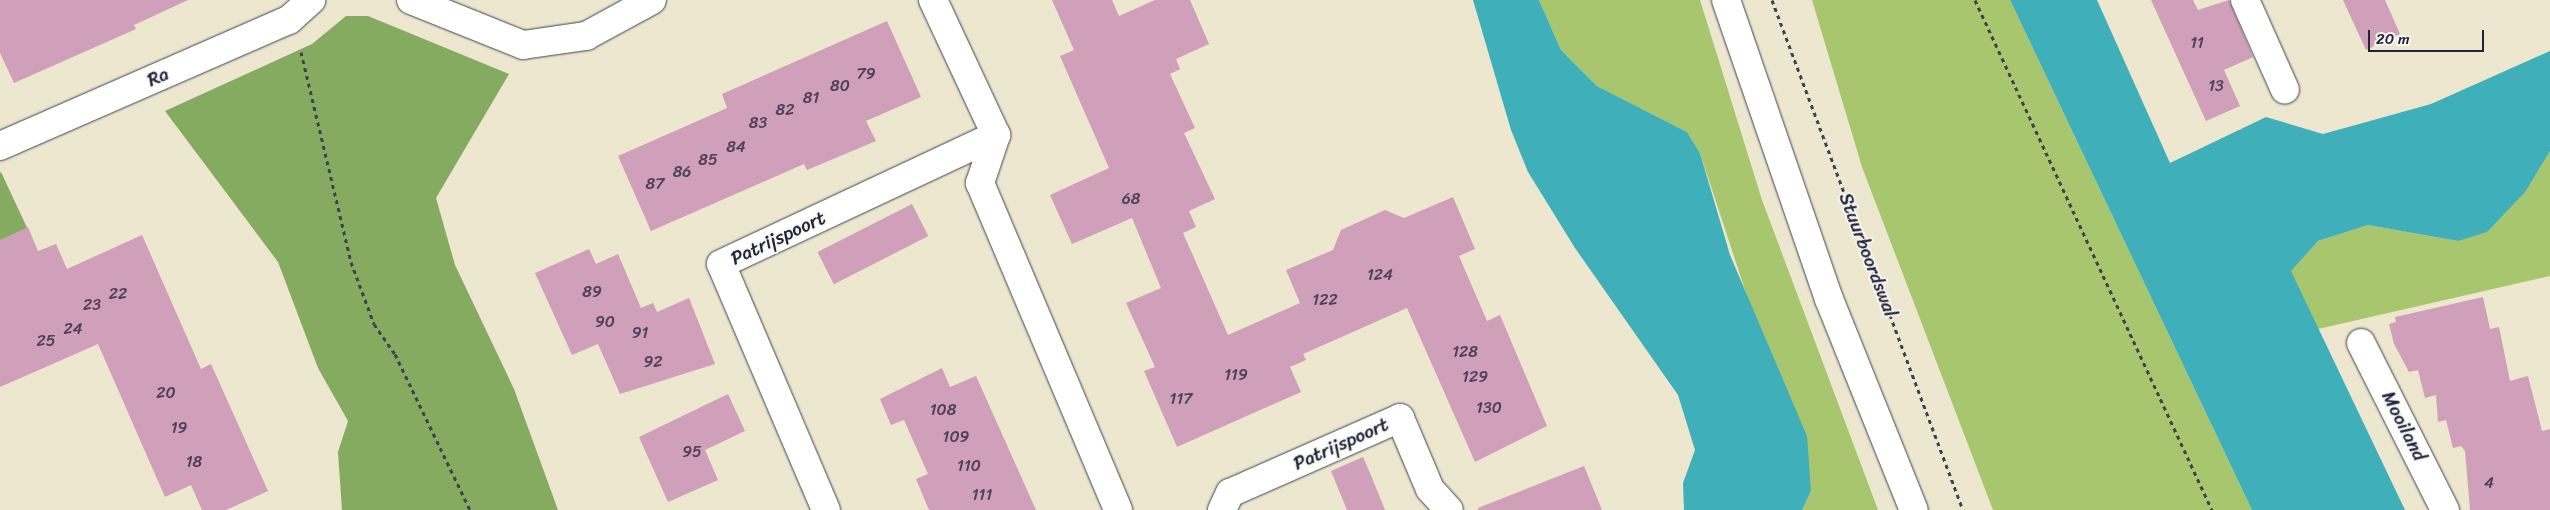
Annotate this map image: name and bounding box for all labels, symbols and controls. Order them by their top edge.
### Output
scale bar [2370,20,2486,52]
text: 20 m [2376,26,2410,52]
house number: 11 [2190,33,2204,53]
street label: Ra [144,62,172,92]
house number: 79 [857,64,875,84]
house number: 80 [830,76,850,96]
house number: 13 [2208,76,2224,96]
house number: 81 [803,88,819,108]
house number: 82 [776,100,794,120]
house number: 83 [749,113,767,133]
house number: 84 [726,137,746,157]
house number: 85 [698,150,718,170]
house number: 86 [673,162,691,182]
house number: 87 [646,174,664,194]
house number: 68 [1122,189,1140,209]
street label: Stuurboordswal [1834,190,1902,320]
street label: Patrijspoort [727,206,829,270]
house number: 124 [1367,265,1393,285]
house number: 89 [582,282,602,302]
house number: 22 [109,284,127,304]
house number: 122 [1312,290,1338,310]
house number: 23 [83,295,101,315]
house number: 90 [595,312,615,332]
house number: 24 [63,319,83,339]
house number: 91 [632,323,648,343]
house number: 25 [36,331,56,351]
house number: 128 [1452,342,1478,362]
house number: 92 [643,352,663,372]
house number: 119 [1224,365,1248,385]
house number: 129 [1462,367,1488,387]
house number: 20 [156,383,176,403]
street label: Mooiland [2377,387,2431,465]
house number: 117 [1170,389,1192,409]
house number: 130 [1476,398,1502,418]
house number: 108 [930,400,956,420]
street label: Patrijspoort [1290,413,1392,475]
house number: 19 [171,418,187,438]
house number: 109 [943,427,969,447]
house number: 95 [682,442,702,462]
house number: 18 [186,452,202,472]
house number: 110 [957,456,981,476]
house number: 4 [2484,473,2494,493]
house number: 111 [972,485,992,505]

